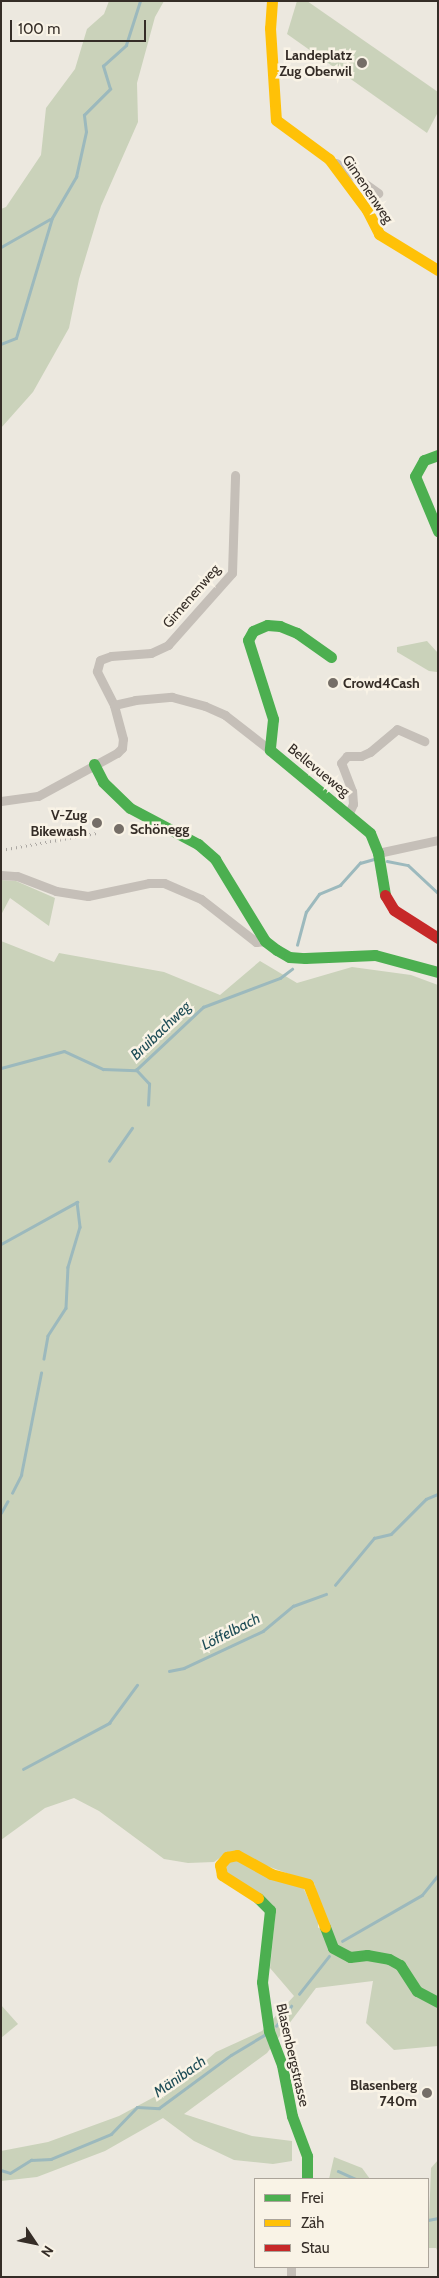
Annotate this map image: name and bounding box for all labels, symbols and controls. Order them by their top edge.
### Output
scale bar [12,10,149,42]
text: 100 m [18,20,60,38]
place label: Landeplatz Zug Oberwil [279,47,352,80]
marker: Landeplatz Zug Oberwil [356,57,368,69]
street label: Gimenenweg [339,152,397,226]
street label: Gimenenweg [159,561,223,631]
place label: Crowd4Cash [343,675,420,691]
marker: Crowd4Cash [327,677,339,689]
street label: Bellevueweg [285,740,353,800]
place label: V-Zug Bikewash [31,807,87,840]
marker: V-Zug Bikewash [91,817,103,829]
place label: Schönegg [130,821,189,837]
marker: Schönegg [112,822,126,836]
water label: Bruibachweg [127,998,195,1064]
water label: Löffelbach [199,1610,263,1654]
street label: Blasenbergstrasse [273,2002,313,2108]
water label: Mänibach [150,2052,210,2102]
place label: Blasenberg 740m [350,2077,417,2110]
marker: Blasenberg 740m [421,2087,433,2099]
legend [254,2178,429,2268]
text: Frei [301,2189,324,2207]
text: Zäh [301,2214,324,2232]
north arrow [10,2218,60,2268]
text: Stau [301,2239,330,2257]
text: N [37,2242,58,2261]

